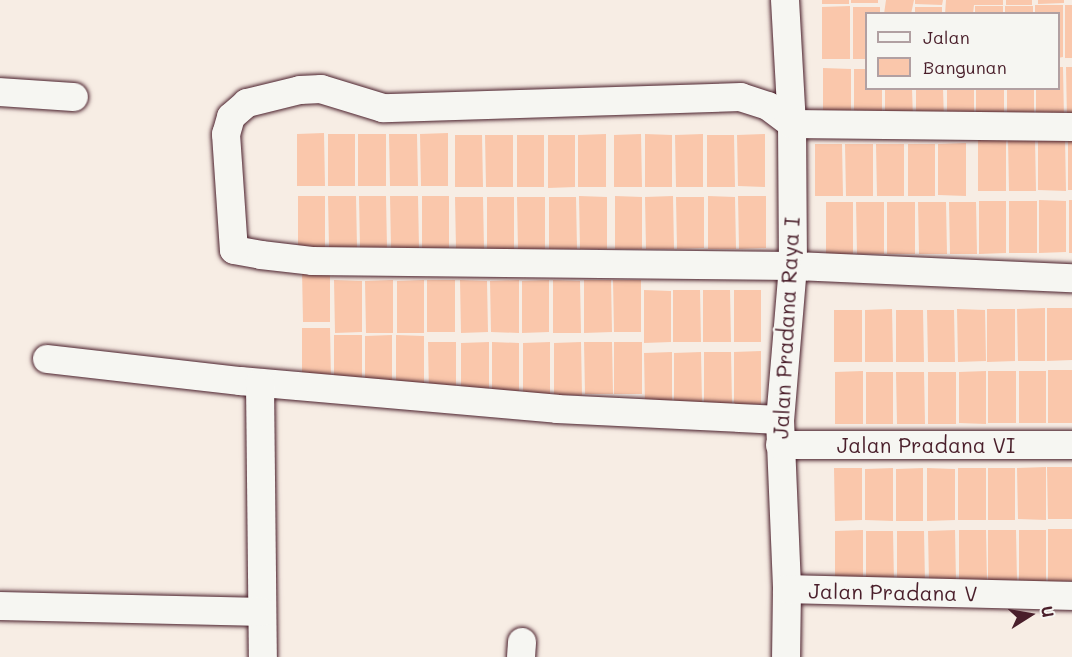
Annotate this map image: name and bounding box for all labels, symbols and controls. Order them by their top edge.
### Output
legend [865,12,1060,90]
text: Jalan [923,25,970,49]
text: Bangunan [923,55,1007,79]
street label: Jalan Pradana Raya I [768,216,804,440]
street label: Jalan Pradana VI [837,432,1015,458]
street label: Jalan Pradana V [808,578,978,606]
north arrow [1000,585,1060,645]
text: U [1037,604,1060,619]

